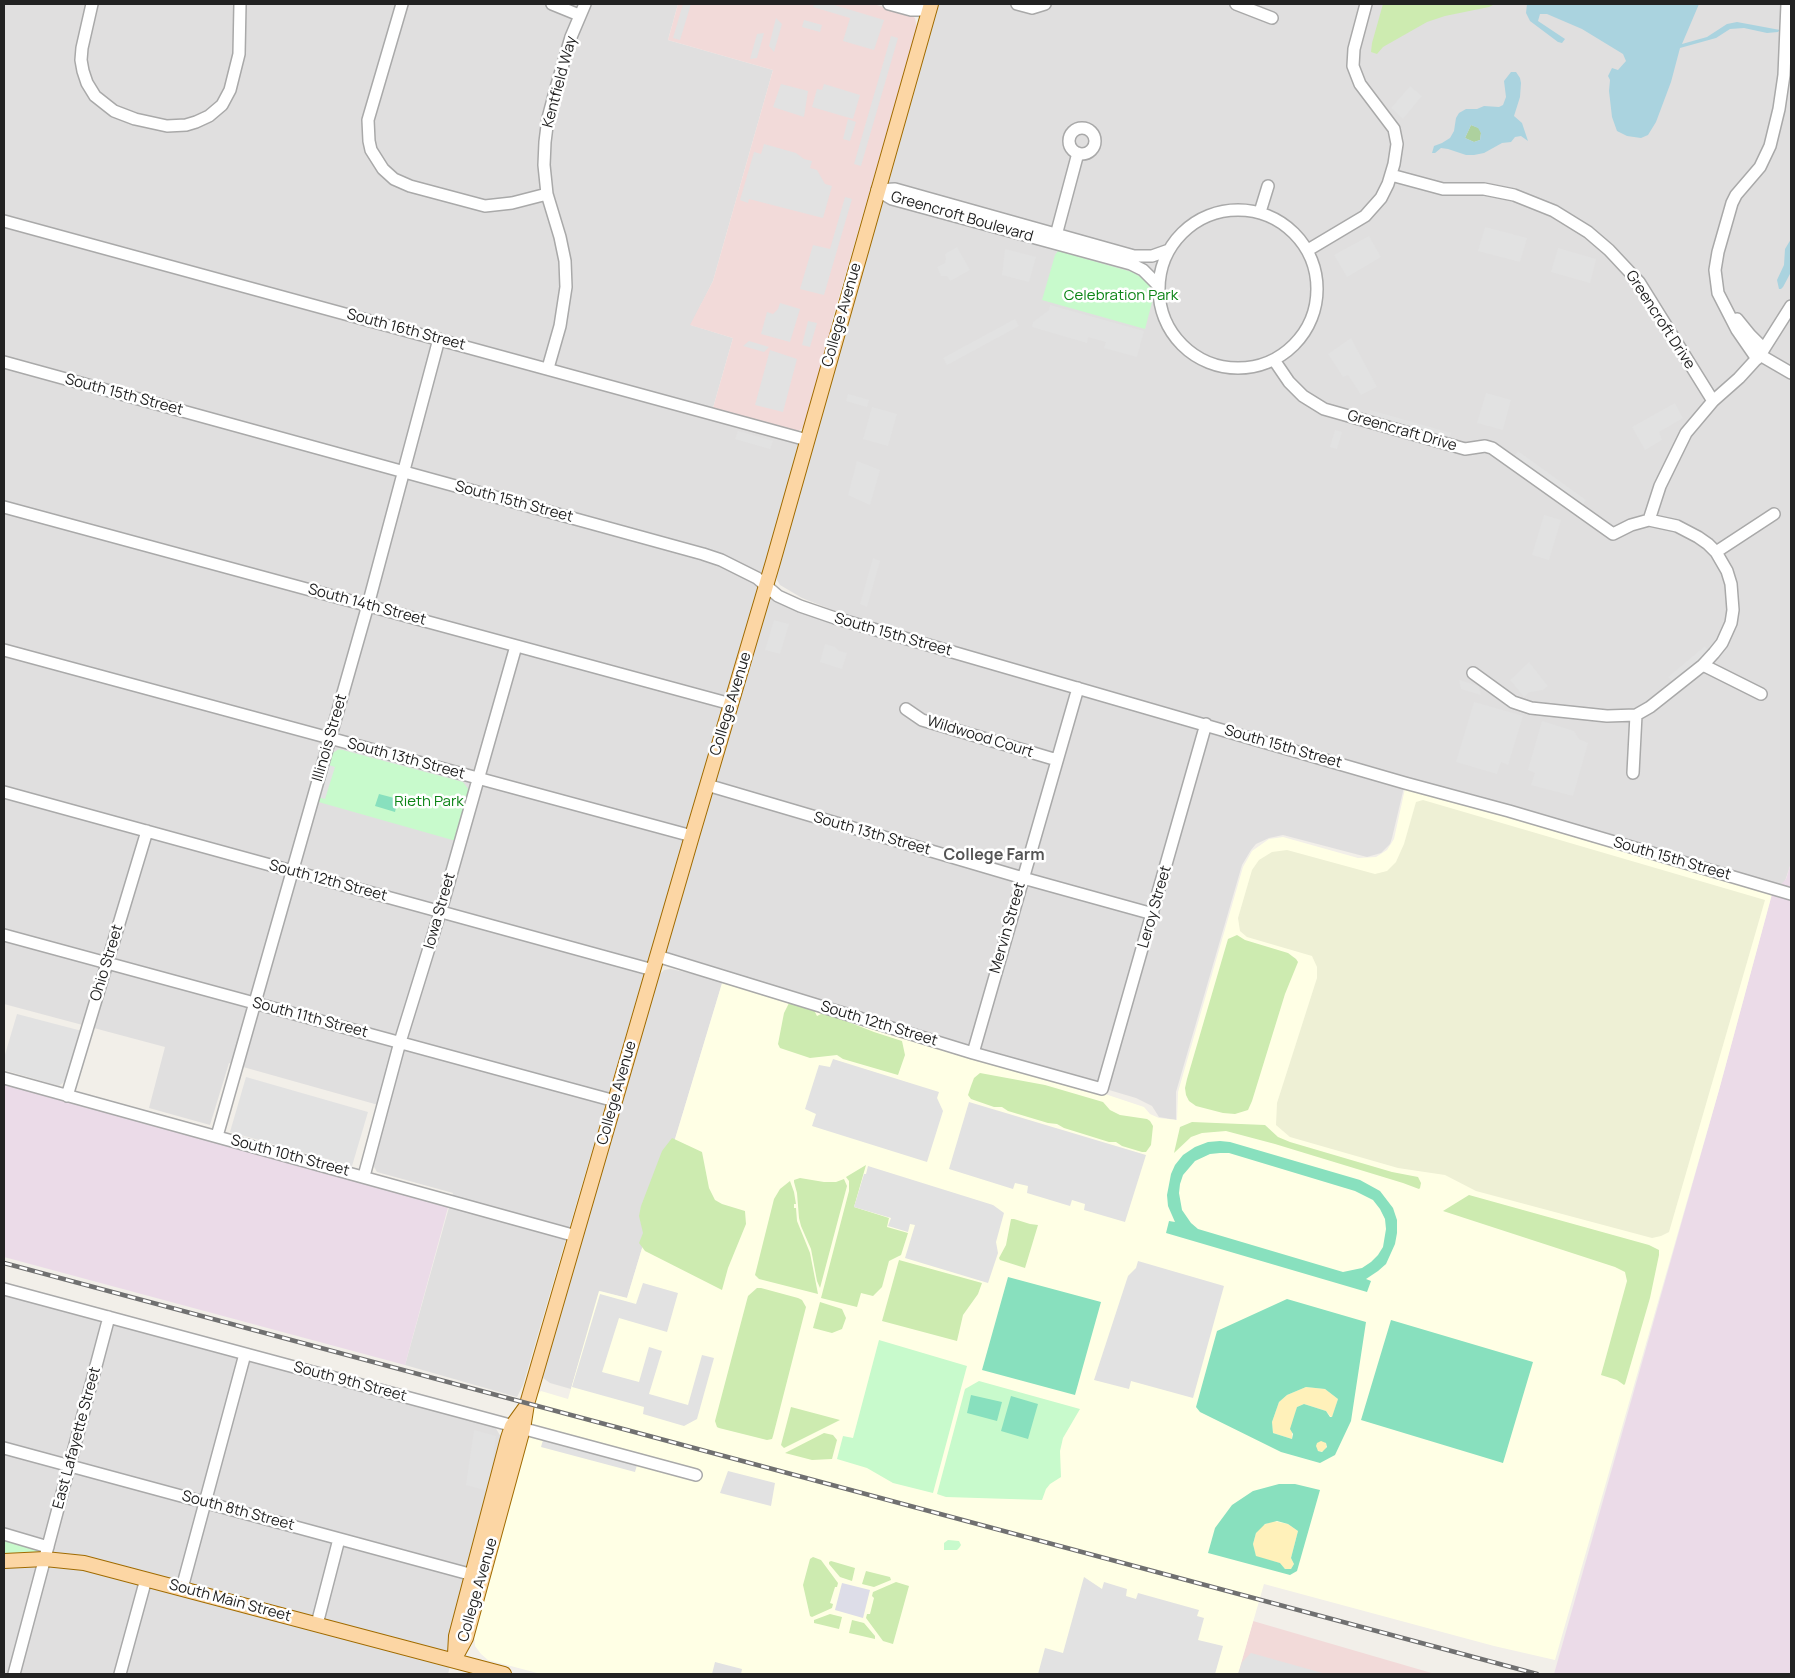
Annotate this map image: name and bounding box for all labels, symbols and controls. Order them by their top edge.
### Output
street label: Kentfield Way [539,34,581,130]
street label: Greencroft Boulevard [889,188,1035,246]
street label: College Avenue [819,261,865,369]
street label: Greencroft Drive [1621,267,1699,373]
park label: Celebration Park [1064,287,1178,305]
street label: South 16th Street [345,306,467,354]
street label: South 15th Street [63,371,185,419]
street label: Greencraft Drive [1345,407,1459,455]
street label: South 15th Street [453,478,575,526]
street label: South 14th Street [306,581,428,629]
street label: South 15th Street [832,610,954,660]
street label: College Avenue [707,650,755,758]
street label: Illinois Street [309,692,351,784]
street label: Wildwood Court [925,712,1035,762]
street label: South 15th Street [1222,722,1344,772]
street label: South 13th Street [345,735,467,783]
park label: Rieth Park [394,793,464,811]
street label: South 13th Street [811,809,933,859]
street label: South 15th Street [1611,834,1733,884]
district label: College Farm [943,846,1045,866]
street label: South 12th Street [267,857,389,905]
street label: Leroy Street [1135,864,1175,950]
street label: Iowa Street [421,871,459,951]
street label: Mervin Street [986,880,1030,976]
street label: Ohio Street [87,923,127,1003]
street label: South 11th Street [250,994,370,1042]
street label: South 12th Street [818,998,940,1050]
street label: College Avenue [594,1039,640,1147]
street label: South 10th Street [229,1132,351,1180]
street label: South 9th Street [292,1358,408,1406]
street label: East Lafayette Street [49,1365,105,1511]
street label: South 8th Street [180,1487,296,1535]
street label: College Avenue [455,1536,501,1644]
street label: South Main Street [167,1576,293,1626]

